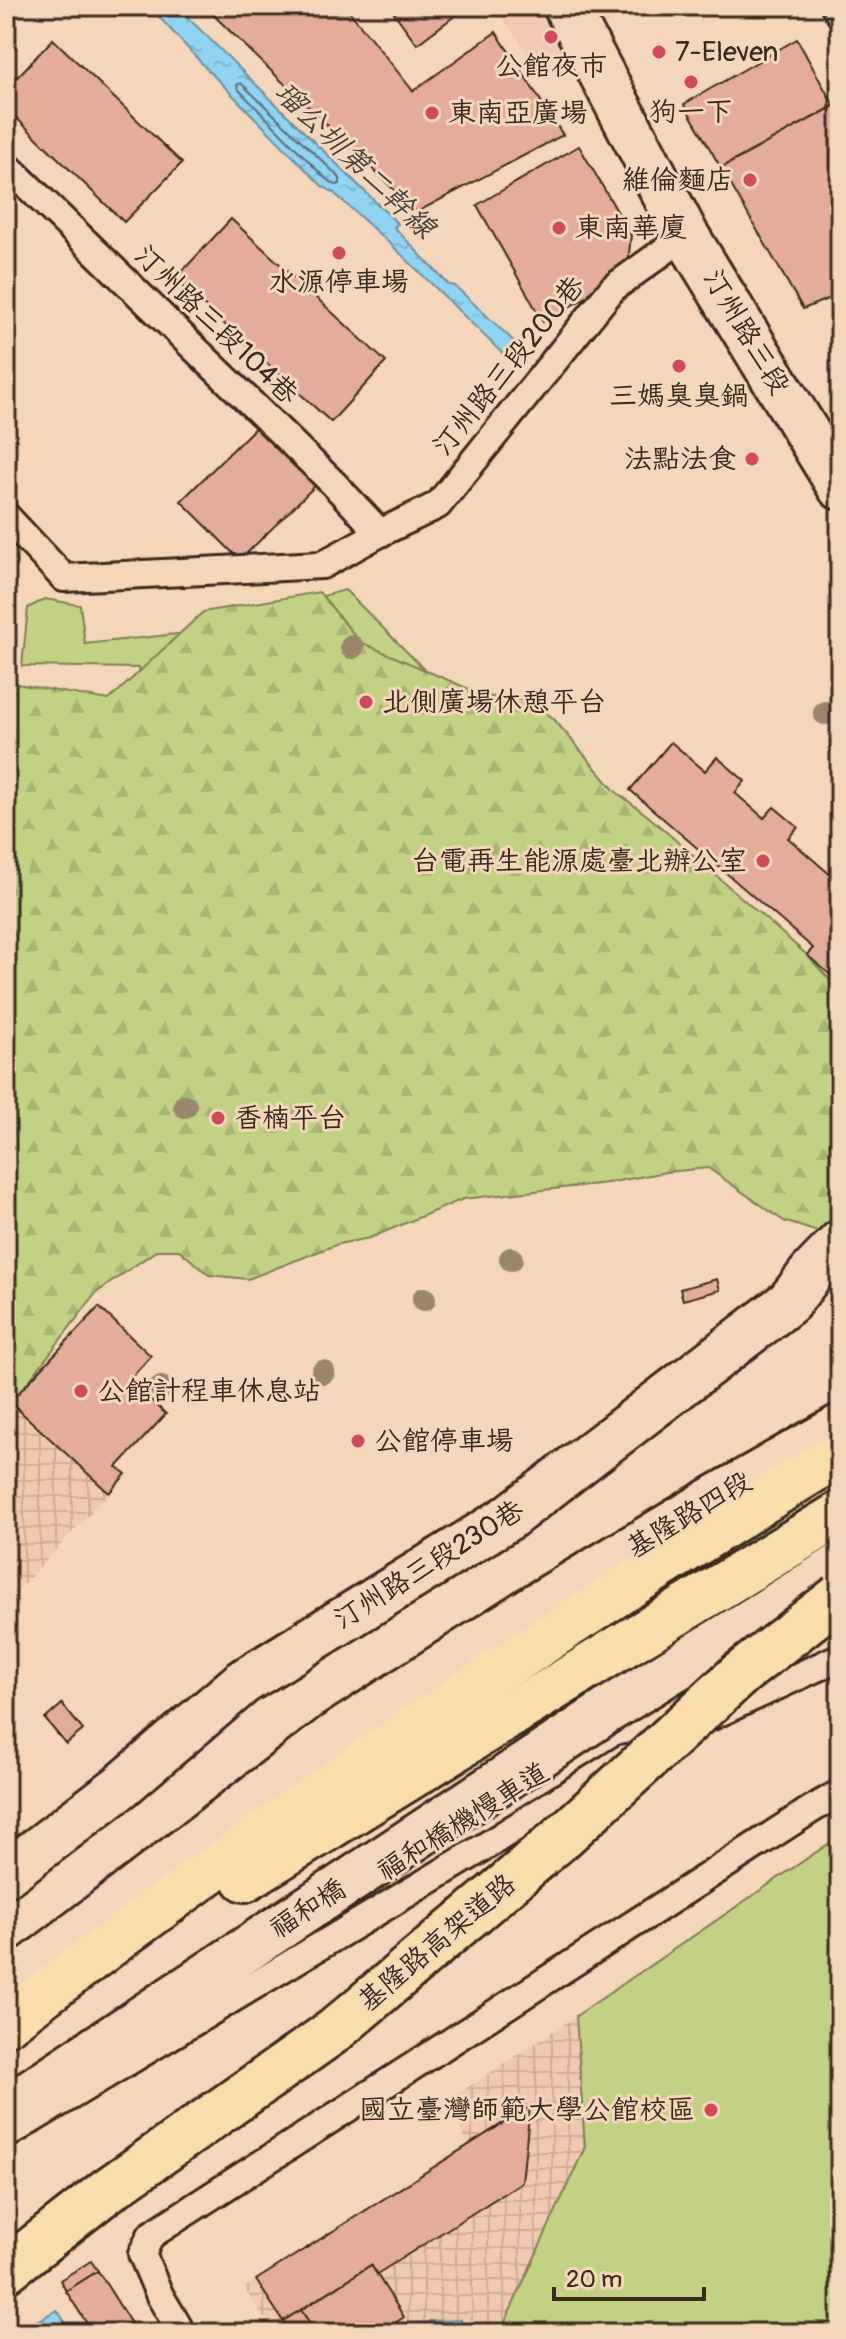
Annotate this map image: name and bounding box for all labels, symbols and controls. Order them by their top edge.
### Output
marker: 公館夜市 [542,28,560,46]
place label: 7-Eleven [675,35,778,70]
marker: 7-Eleven [650,43,668,61]
place label: 公館夜市 [495,49,607,84]
marker: 狗一下 [682,73,700,91]
water label: 瑠公圳第二幹線 [267,74,445,248]
place label: 狗一下 [649,95,733,130]
place label: 東南亞廣場 [448,96,588,131]
marker: 東南亞廣場 [423,104,441,122]
place label: 維倫麵店 [622,163,734,198]
marker: 維倫麵店 [741,171,759,189]
place label: 東南華廈 [575,211,687,246]
marker: 東南華廈 [550,219,568,237]
street label: 汀州路三段104巷 [127,238,306,413]
marker: 水源停車場 [330,244,348,262]
street label: 汀州路三段 [695,263,797,401]
place label: 水源停車場 [269,265,409,300]
street label: 汀州路三段200巷 [426,268,593,463]
marker: 三媽臭臭鍋 [670,357,688,375]
place label: 三媽臭臭鍋 [609,379,749,414]
place label: 法點法食 [624,442,736,477]
marker: 法點法食 [743,450,761,468]
place label: 北側廣場休憩平台 [382,685,606,720]
marker: 北側廣場休憩平台 [357,693,375,711]
place label: 台電再生能源處臺北辦公室 [411,844,747,879]
marker: 台電再生能源處臺北辦公室 [754,852,772,870]
place label: 香楠平台 [234,1101,346,1136]
marker: 香楠平台 [209,1109,227,1127]
place label: 公館計程車休息站 [97,1374,321,1409]
marker: 公館計程車休息站 [72,1382,90,1400]
place label: 公館停車場 [374,1424,514,1459]
marker: 公館停車場 [349,1432,367,1450]
street label: 基隆路四段 [620,1464,758,1566]
street label: 汀州路三段230巷 [327,1492,531,1637]
street label: 福和橋機慢車道 [371,1755,555,1889]
street label: 基隆路高架道路 [351,1867,523,2019]
street label: 福和橋 [263,1871,353,1947]
place label: 國立臺灣師範大學公館校區 [359,2093,695,2128]
marker: 國立臺灣師範大學公館校區 [702,2101,720,2119]
scale bar [554,2251,704,2301]
text: 20 m [566,2265,622,2294]

